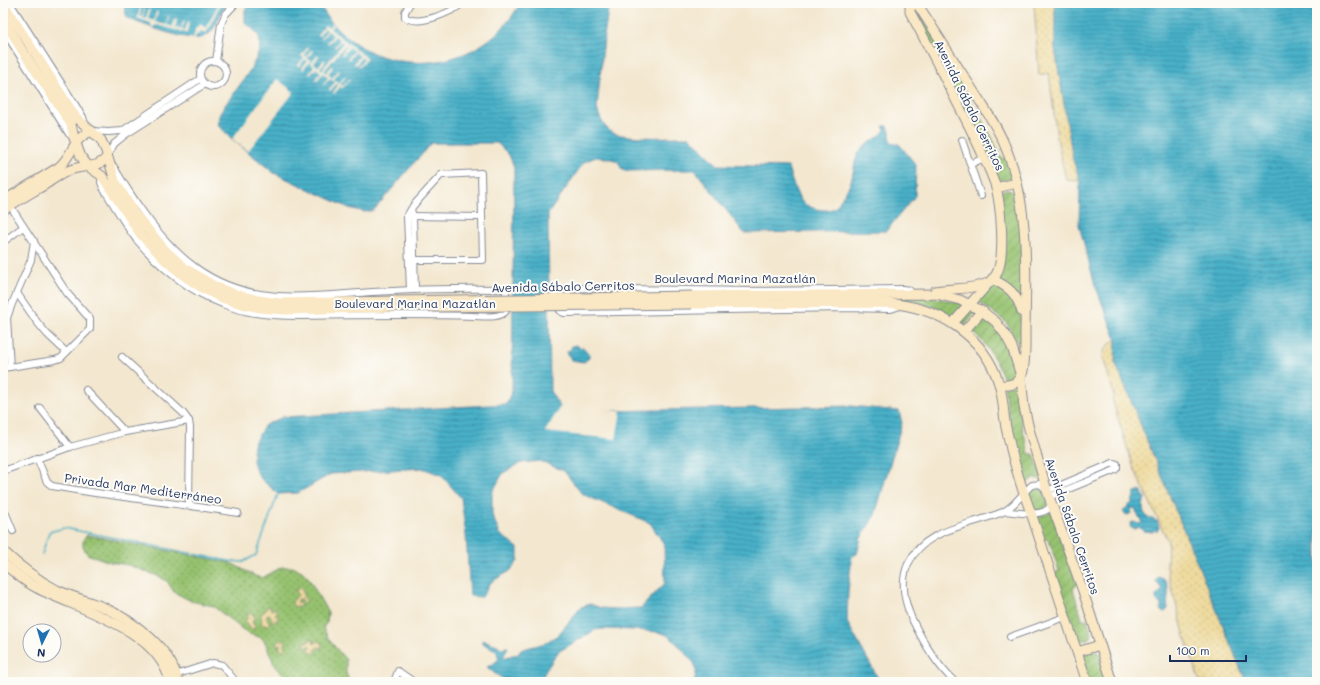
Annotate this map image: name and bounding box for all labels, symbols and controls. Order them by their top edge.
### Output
street label: Avenida Sábalo Cerritos [931,37,1009,173]
street label: Boulevard Marina Mazatlán [654,270,816,286]
street label: Avenida Sábalo Cerritos [491,277,635,295]
street label: Boulevard Marina Mazatlán [334,295,496,311]
street label: Avenida Sábalo Cerritos [1042,456,1104,597]
street label: Privada Mar Mediterráneo [63,469,223,507]
north arrow [22,623,62,663]
scale bar [1170,637,1246,663]
text: 100 m [1176,642,1210,658]
text: N [36,646,46,661]

